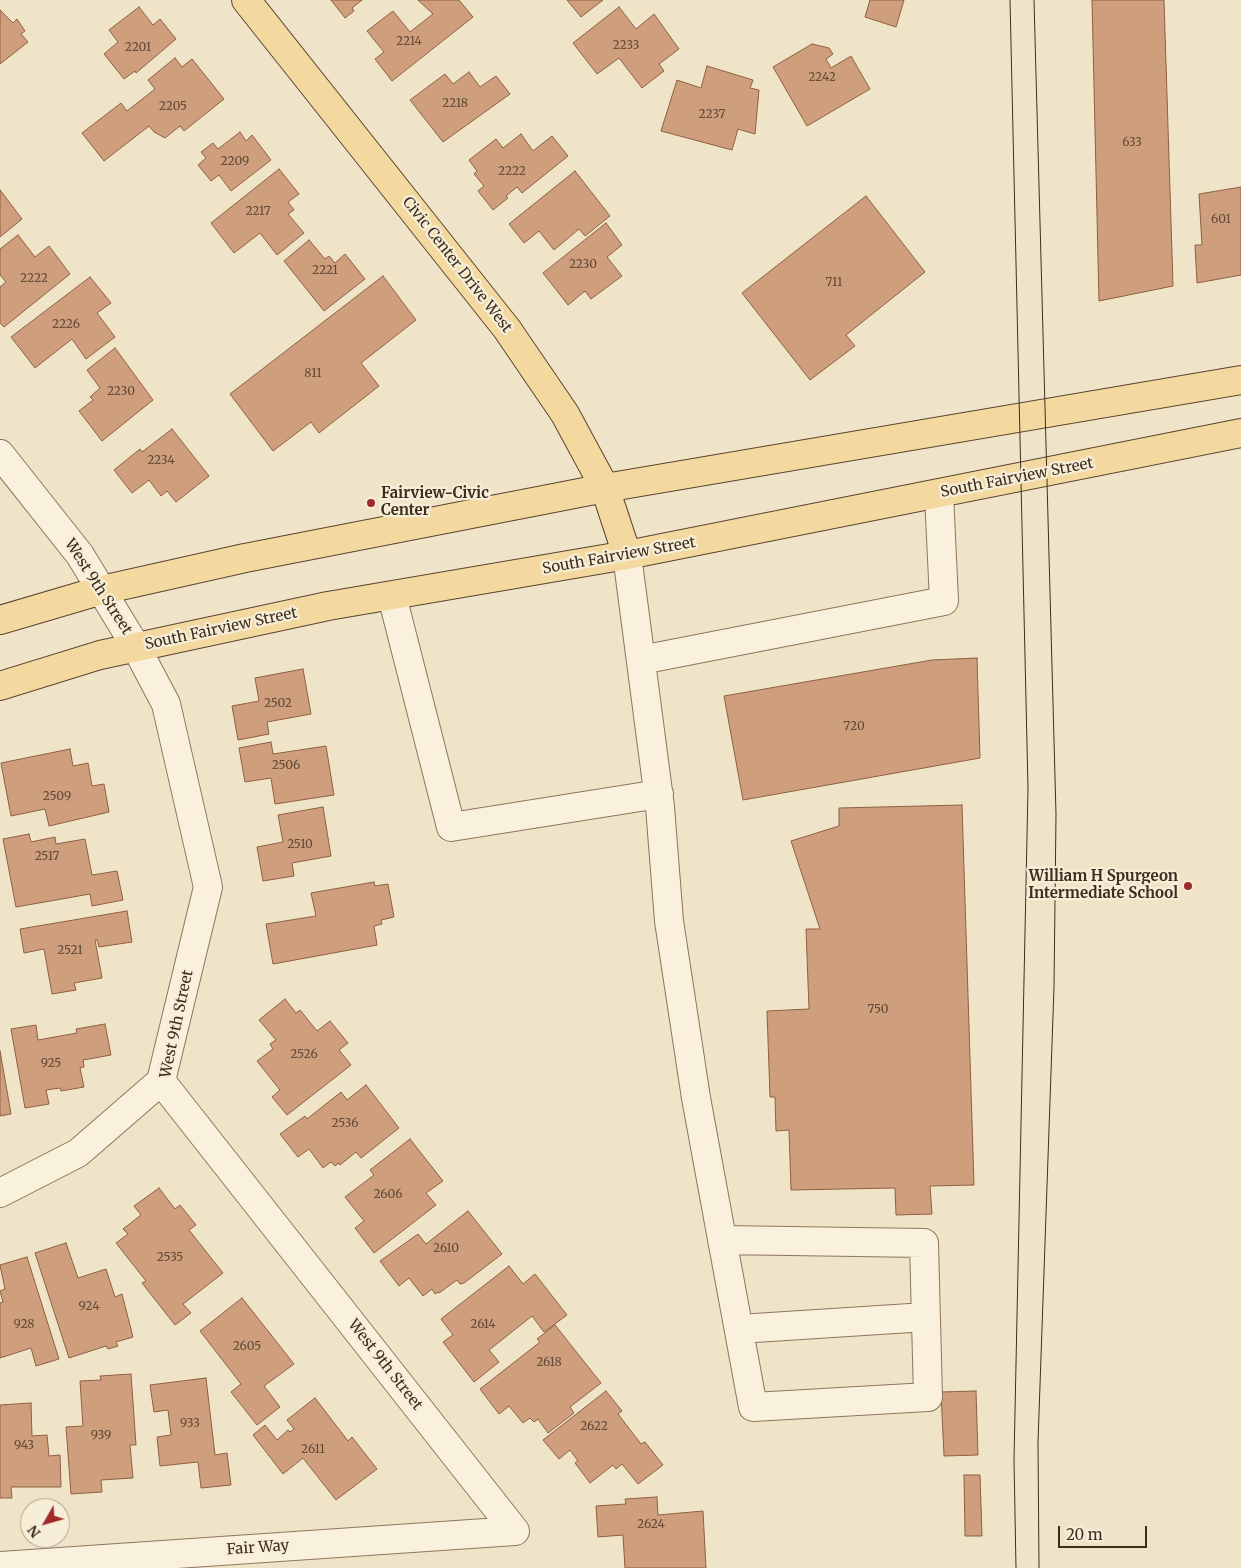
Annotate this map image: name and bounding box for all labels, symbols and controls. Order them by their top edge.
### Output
house number: 2214 [396,35,422,49]
house number: 2233 [613,39,639,53]
house number: 2201 [125,41,151,55]
house number: 2242 [808,71,836,85]
house number: 2218 [442,97,468,111]
house number: 2205 [159,100,187,114]
house number: 2237 [699,108,725,122]
house number: 633 [1122,136,1142,150]
house number: 2209 [221,155,249,169]
house number: 2222 [498,165,526,179]
street label: Civic Center Drive West [398,193,516,337]
house number: 2217 [245,205,271,219]
house number: 601 [1211,213,1231,227]
house number: 2230 [569,258,597,272]
house number: 2221 [312,264,338,278]
house number: 2222 [20,272,48,286]
house number: 711 [825,276,843,290]
house number: 2226 [52,318,80,332]
house number: 811 [304,367,322,381]
house number: 2230 [107,385,135,399]
house number: 2234 [147,454,175,468]
street label: South Fairview Street [939,454,1095,502]
place label: Fairview-Civic Center [381,485,489,520]
marker: Fairview-Civic Center [365,497,377,509]
street label: South Fairview Street [541,534,697,578]
street label: West 9th Street [60,536,136,638]
street label: South Fairview Street [143,604,299,654]
house number: 2502 [264,697,292,711]
house number: 720 [843,720,865,734]
house number: 2506 [272,759,300,773]
house number: 2509 [43,790,71,804]
house number: 2510 [287,838,313,852]
house number: 2517 [35,850,59,864]
place label: William H Spurgeon Intermediate School [1028,868,1178,903]
marker: William H Spurgeon Intermediate School [1182,880,1194,892]
house number: 2521 [57,944,83,958]
street label: West 9th Street [157,968,197,1080]
house number: 750 [867,1003,889,1017]
house number: 2526 [290,1048,318,1062]
house number: 925 [41,1057,61,1071]
house number: 2536 [331,1117,359,1131]
house number: 2606 [373,1188,403,1202]
house number: 2610 [433,1242,459,1256]
house number: 2535 [157,1251,183,1265]
house number: 924 [78,1300,100,1314]
street label: West 9th Street [344,1316,426,1414]
house number: 928 [13,1318,35,1332]
house number: 2614 [470,1318,496,1332]
house number: 2605 [233,1340,261,1354]
house number: 2618 [536,1356,562,1370]
house number: 933 [180,1417,200,1431]
house number: 2622 [580,1420,608,1434]
house number: 939 [91,1429,111,1443]
house number: 943 [14,1439,34,1453]
house number: 2611 [301,1443,325,1457]
north arrow [20,1498,70,1548]
scale bar [1061,1516,1150,1548]
house number: 2624 [637,1518,665,1532]
text: N [23,1522,44,1542]
text: 20 m [1066,1525,1103,1544]
street label: Fair Way [226,1537,290,1559]

